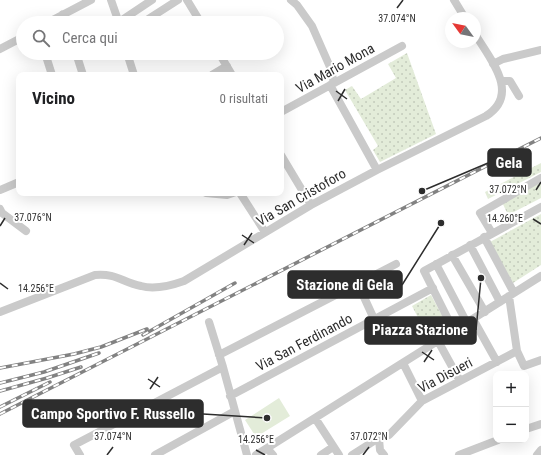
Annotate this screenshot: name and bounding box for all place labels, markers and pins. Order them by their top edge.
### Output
callout: Gela [488,149,531,176]
callout: Stazione di Gela [288,271,402,298]
callout: Piazza Stazione [365,317,476,344]
callout: Campo Sportivo F. Russello [23,400,203,427]

